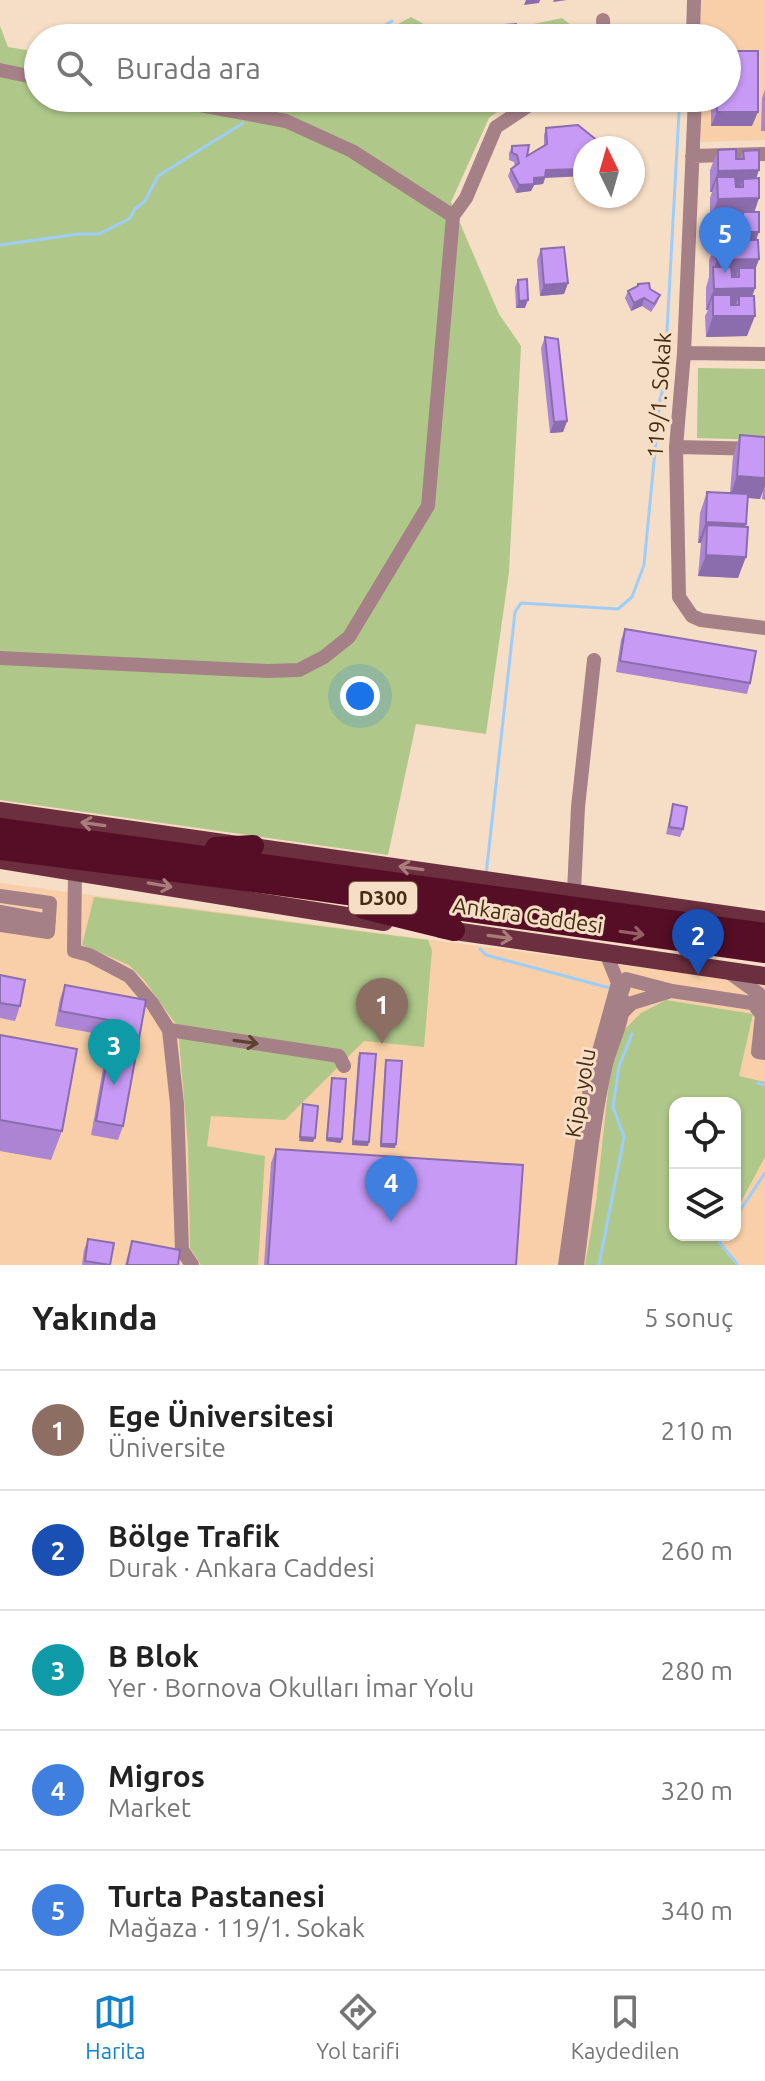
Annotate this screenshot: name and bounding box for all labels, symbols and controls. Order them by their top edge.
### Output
search box [24,24,741,112]
icon: search [52,46,96,90]
text: Burada ara [116,51,261,85]
north arrow [573,136,645,208]
pin: 5 [699,207,751,273]
street label: 119/1. Sokak [642,331,675,459]
your location [340,676,380,716]
one-way arrow [81,816,106,831]
one-way arrow [399,860,424,875]
one-way arrow [147,879,172,894]
road number: D300 [349,882,417,914]
street label: Ankara Caddesi [451,892,605,937]
pin: 2 [672,909,724,975]
one-way arrow [619,926,644,941]
one-way arrow [487,930,512,945]
pin: 1 [356,978,408,1044]
pin: 3 [88,1019,140,1085]
one-way arrow [233,1035,258,1050]
street label: Kipa yolu [559,1046,600,1139]
map controls [669,1097,741,1241]
button: locate [669,1097,741,1169]
pin: 4 [365,1156,417,1222]
button: layers [669,1169,741,1241]
text: Yakında [32,1298,157,1336]
text: 5 sonuç [644,1303,733,1332]
text: Ege Üniversitesi [108,1399,334,1433]
text: 1 [51,1416,65,1445]
text: 210 m [661,1416,733,1445]
text: Üniversite [108,1433,226,1462]
text: Bölge Trafik [108,1519,280,1553]
text: 2 [51,1536,65,1565]
text: 260 m [661,1536,733,1565]
text: Durak · Ankara Caddesi [108,1553,375,1582]
text: B Blok [108,1639,199,1673]
text: 3 [51,1656,65,1685]
text: 280 m [661,1656,733,1685]
text: Yer · Bornova Okulları İmar Yolu [108,1673,474,1702]
text: Migros [108,1759,205,1793]
text: 4 [51,1776,65,1805]
text: 320 m [661,1776,733,1805]
text: Market [108,1793,191,1822]
text: Turta Pastanesi [108,1879,325,1913]
text: 5 [51,1896,65,1925]
text: 340 m [661,1896,733,1925]
text: Mağaza · 119/1. Sokak [108,1913,365,1942]
tab: Harita [85,1990,146,2063]
tab: Yol tarifi [316,1990,400,2063]
tab: Kaydedilen [571,1990,680,2063]

